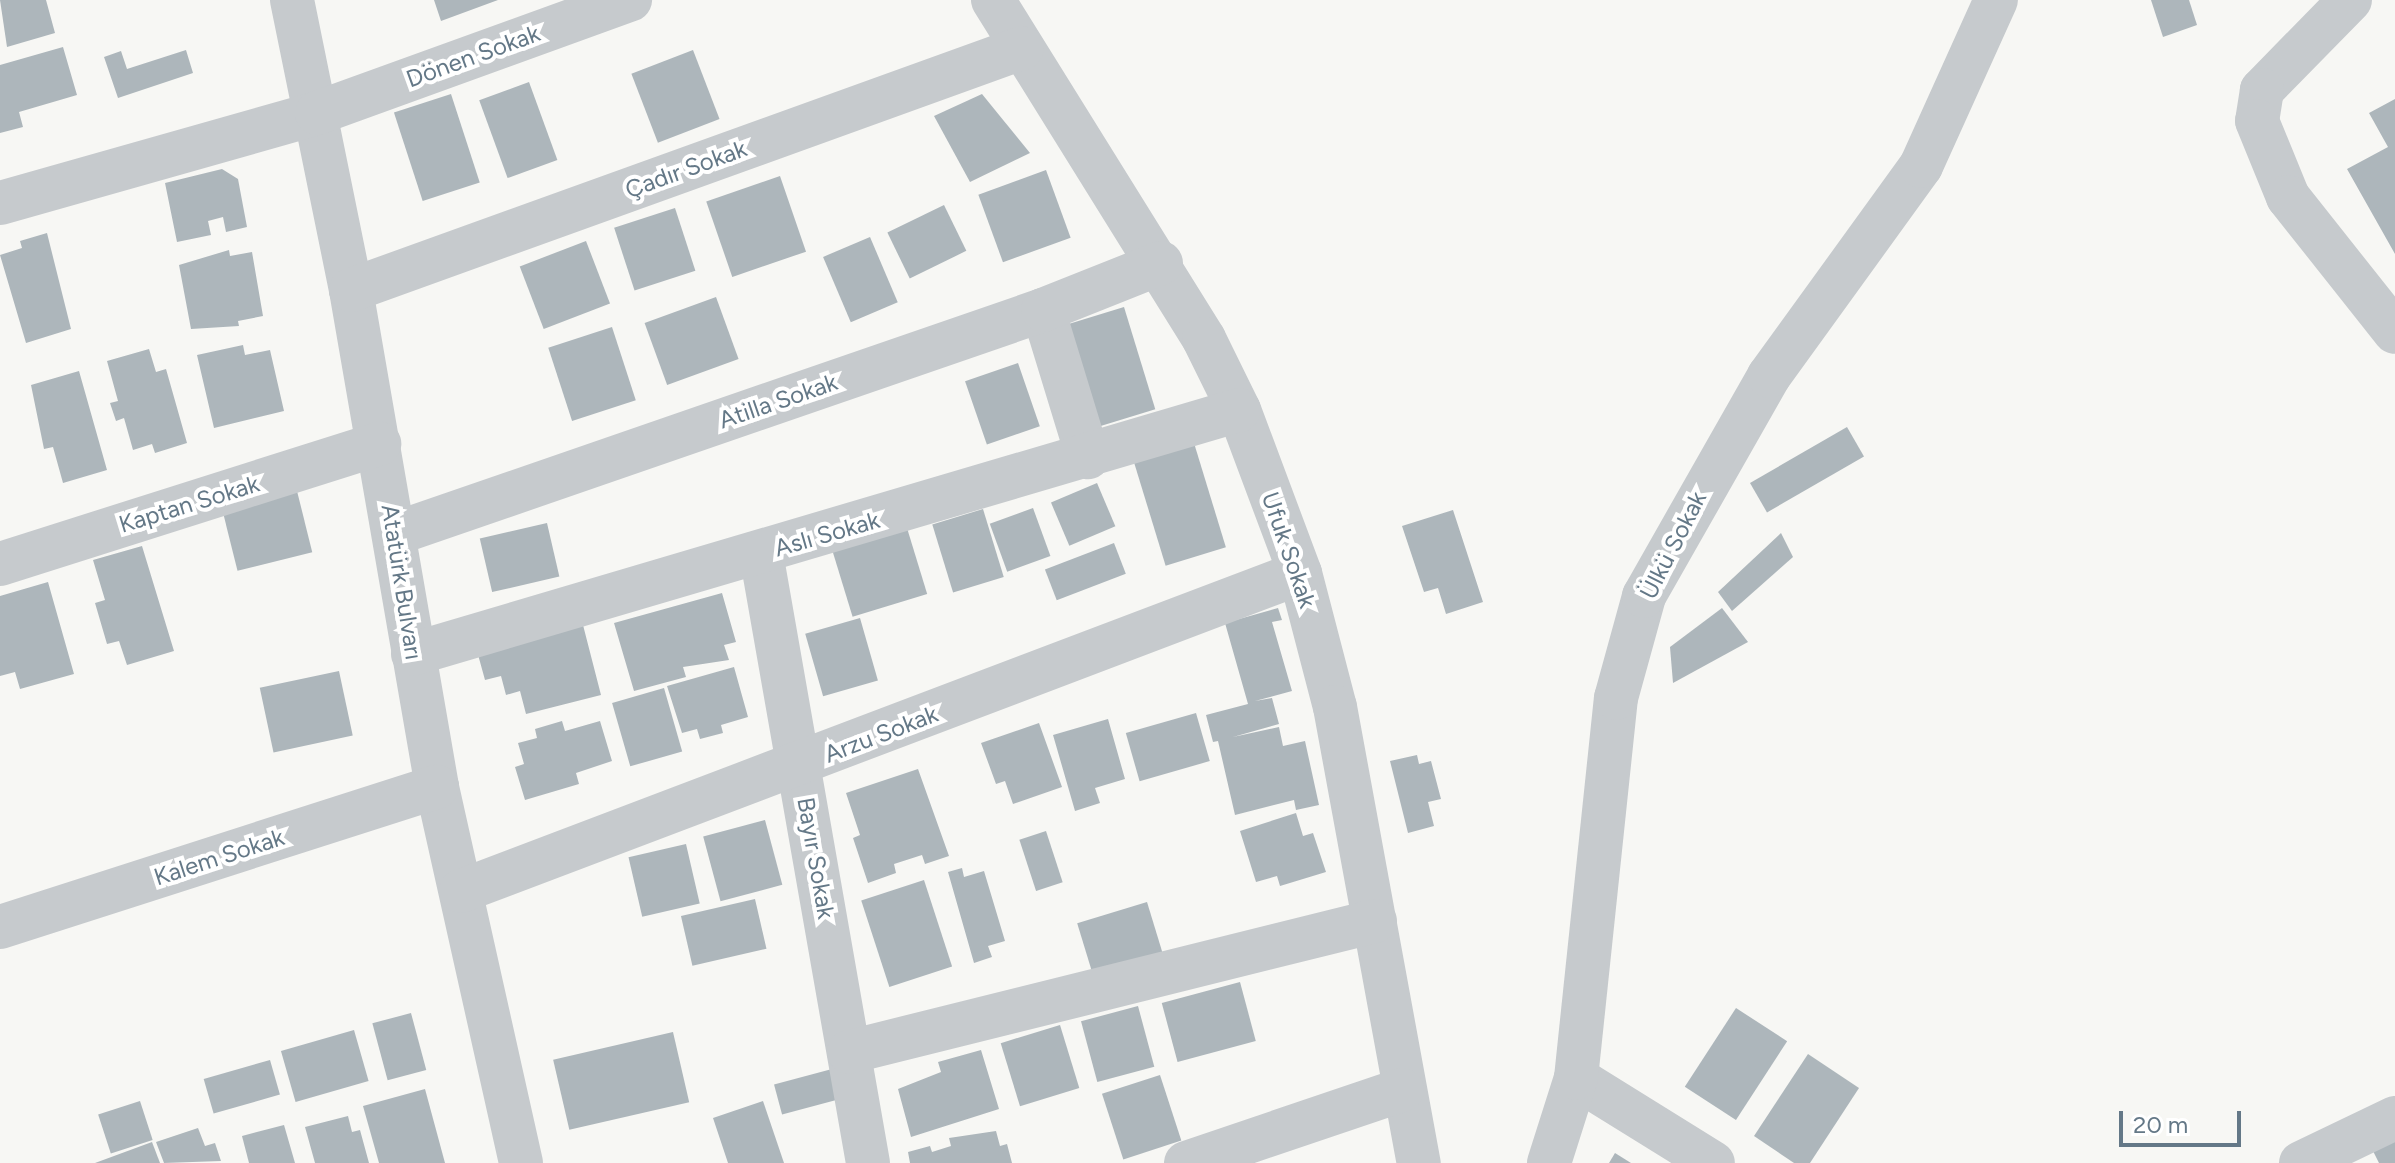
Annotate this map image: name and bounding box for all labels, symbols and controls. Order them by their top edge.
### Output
street label: Dönen Sokak [402,18,544,94]
street label: Çadır Sokak [621,134,751,204]
street label: Atilla Sokak [715,367,841,435]
street label: Kaptan Sokak [115,469,263,539]
street label: Ülkü Sokak [1634,486,1712,604]
street label: Ufuk Sokak [1256,488,1322,612]
street label: Atatürk Bulvarı [375,502,429,662]
street label: Aslı Sokak [771,505,883,563]
street label: Arzu Sokak [820,699,942,769]
street label: Bayır Sokak [791,795,841,921]
street label: Kalem Sokak [150,822,288,892]
scale bar [2123,1095,2245,1145]
text: 20 m [2133,1110,2188,1139]

